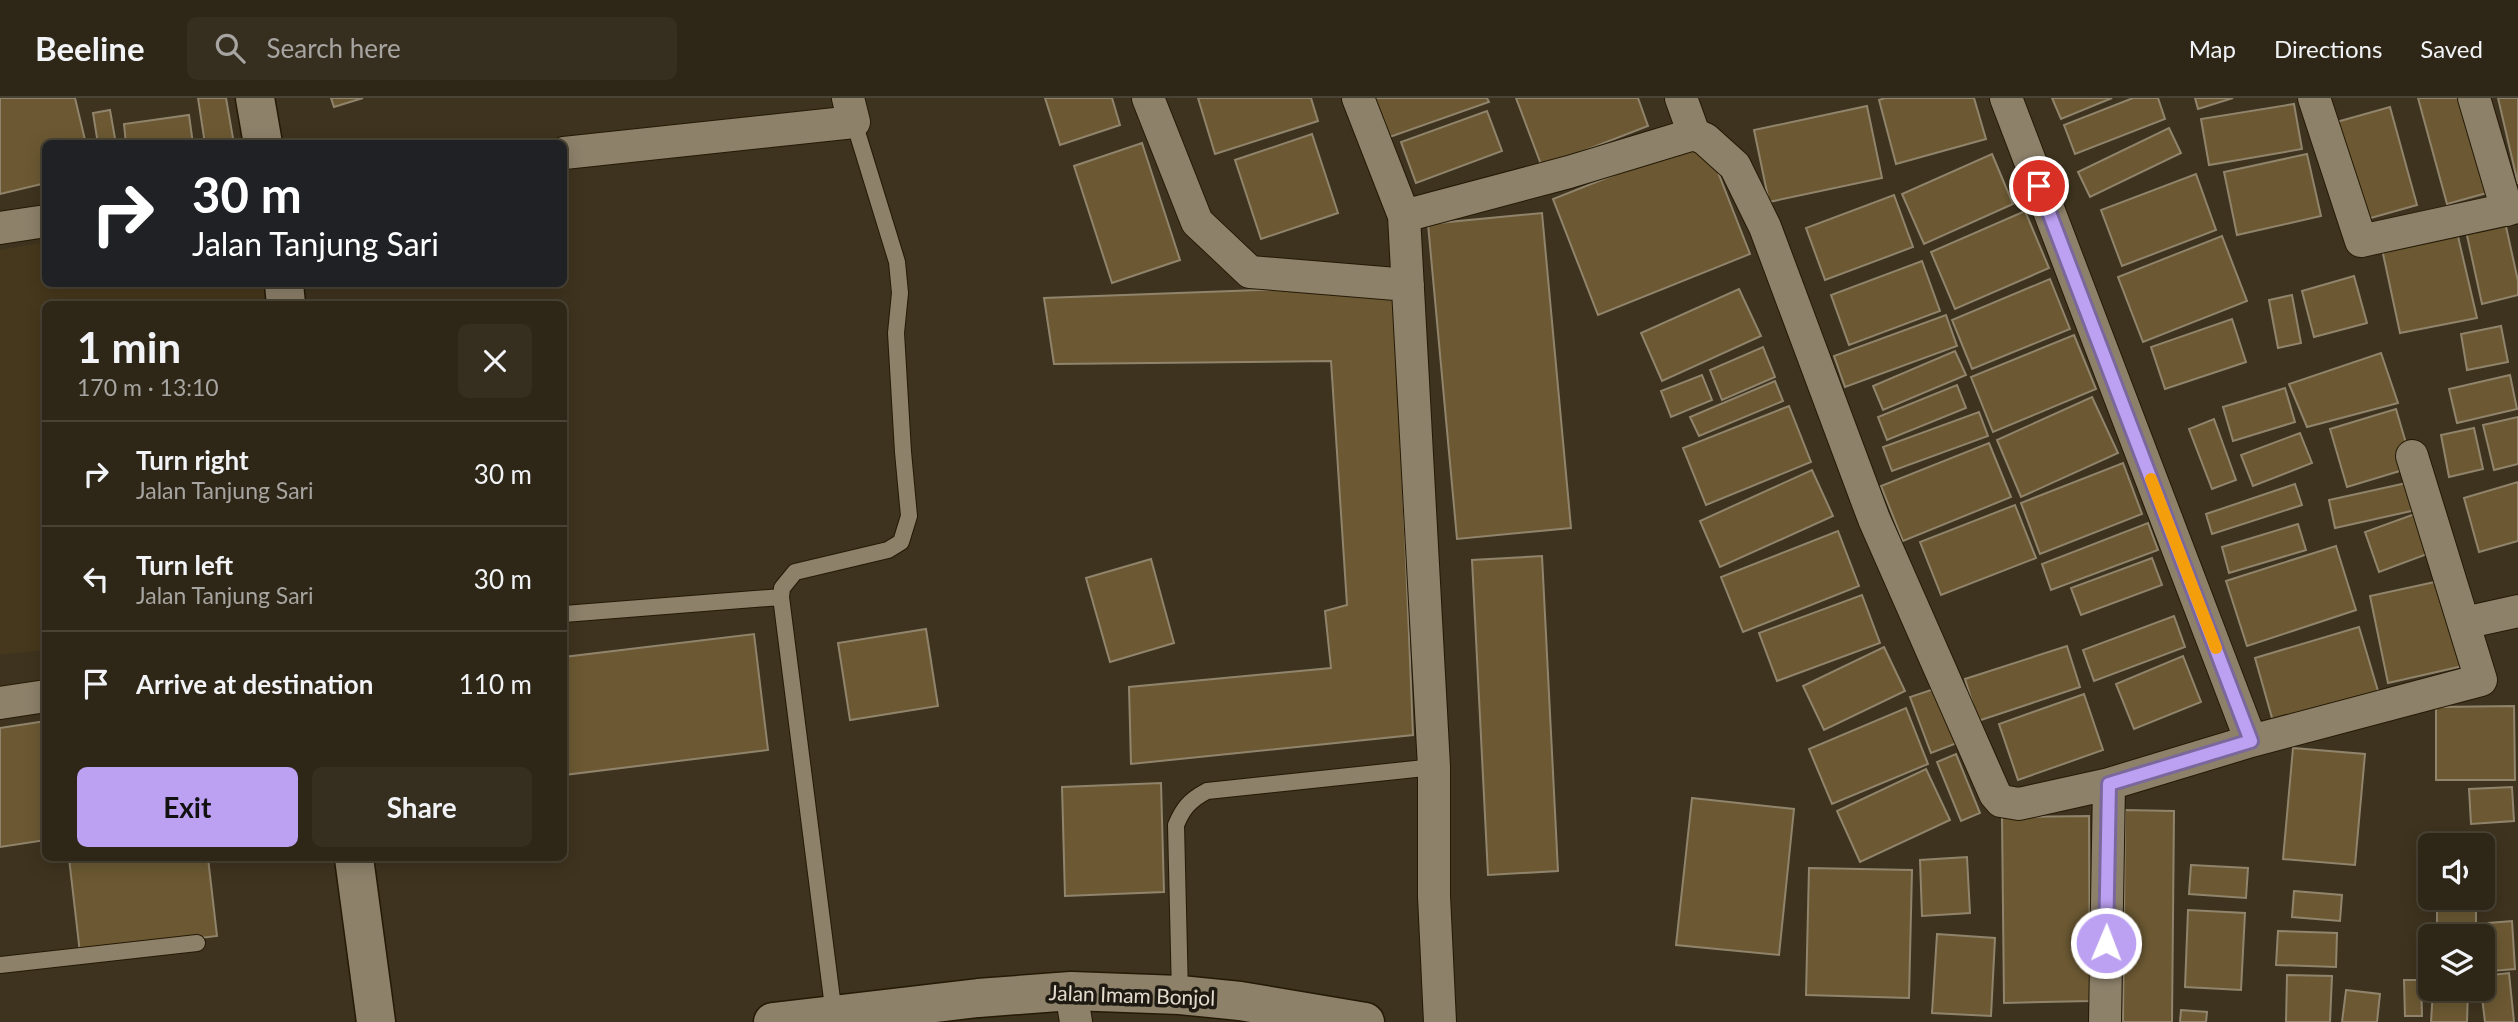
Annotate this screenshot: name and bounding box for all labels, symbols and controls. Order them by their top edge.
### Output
search box [187,17,677,80]
text: Beeline [35,28,145,68]
icon: search [211,29,249,67]
text: Search here [267,32,401,64]
text: Map [2189,34,2236,63]
text: Directions [2274,34,2382,63]
text: Saved [2420,34,2483,63]
pin [2009,156,2069,216]
text: 30 m [192,165,302,223]
icon: arrive [2020,167,2058,205]
icon: right [77,168,168,259]
text: Jalan Tanjung Sari [192,224,439,263]
text: 1 min [77,322,181,372]
button: close [458,324,532,398]
text: 170 m · 13:10 [77,373,219,401]
text: Turn right [136,444,249,476]
icon: right [77,455,115,493]
text: 30 m [474,458,532,490]
text: Jalan Tanjung Sari [136,476,313,504]
text: Turn left [136,549,233,581]
icon: left [77,560,115,598]
text: 30 m [474,563,532,595]
text: Jalan Tanjung Sari [136,581,313,609]
icon: arrive [77,665,115,703]
text: Arrive at destination [136,668,373,700]
text: 110 m [459,668,532,700]
button: Exit [77,767,298,847]
button: Share [312,767,532,847]
map controls [2418,833,2495,1001]
button: sound [2418,833,2495,910]
position arrow [2069,906,2143,980]
button: layers [2418,924,2495,1001]
street label: Jalan Imam Bonjol [1048,979,1216,1010]

